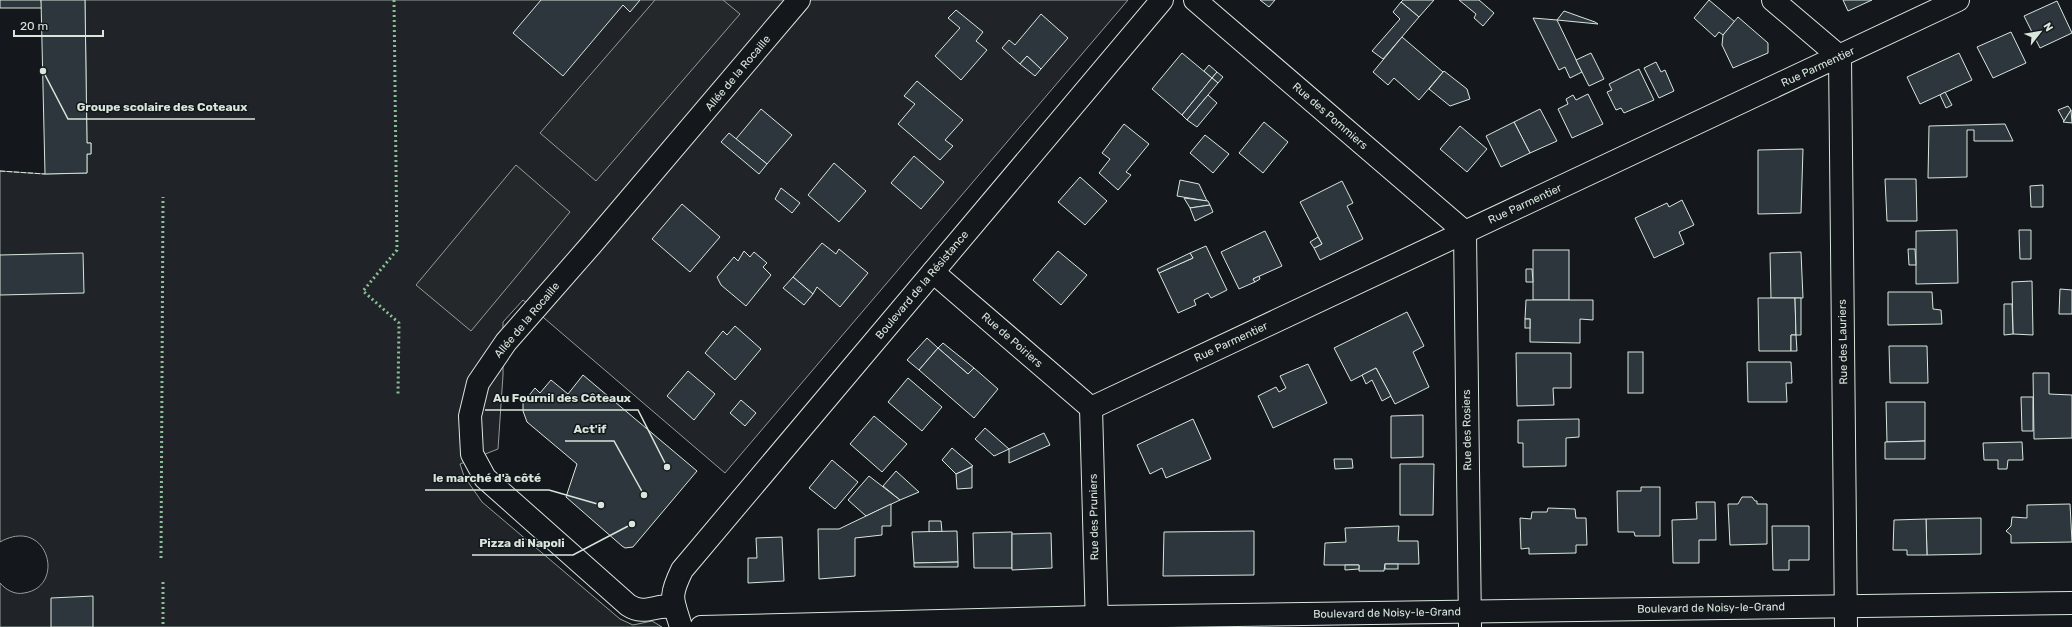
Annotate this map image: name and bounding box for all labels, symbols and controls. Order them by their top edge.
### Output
scale bar [14,12,103,38]
north arrow [2020,12,2060,52]
text: 20 m [20,19,48,33]
text: N [2041,20,2056,34]
street label: Allée de la Rocaille [703,33,773,113]
street label: Rue Parmentier [1779,44,1858,90]
street label: Rue des Pommiers [1290,80,1370,152]
callout: Groupe scolaire des Coteaux [68,95,255,119]
text: Groupe scolaire des Coteaux [77,100,247,114]
street label: Rue Parmentier [1486,181,1565,227]
street label: Boulevard de la Résistance [873,228,971,342]
street label: Allée de la Rocaille [492,280,562,360]
street label: Rue des Lauriers [1836,299,1850,385]
street label: Rue de Poiriers [979,310,1046,370]
street label: Rue Parmentier [1192,319,1271,365]
callout: Au Fournil des Côteaux [485,386,638,410]
street label: Rue des Rosiers [1460,389,1474,471]
text: Au Fournil des Côteaux [493,391,631,405]
callout: Act'if [565,417,614,441]
text: Act'if [574,422,607,436]
callout: le marché d'à côté [425,466,549,490]
text: le marché d'à côté [433,471,541,485]
street label: Rue des Pruniers [1087,473,1101,561]
callout: Pizza di Napoli [472,531,573,555]
text: Pizza di Napoli [479,536,565,550]
street label: Boulevard de Noisy-le-Grand [1637,600,1785,616]
street label: Boulevard de Noisy-le-Grand [1313,605,1461,621]

